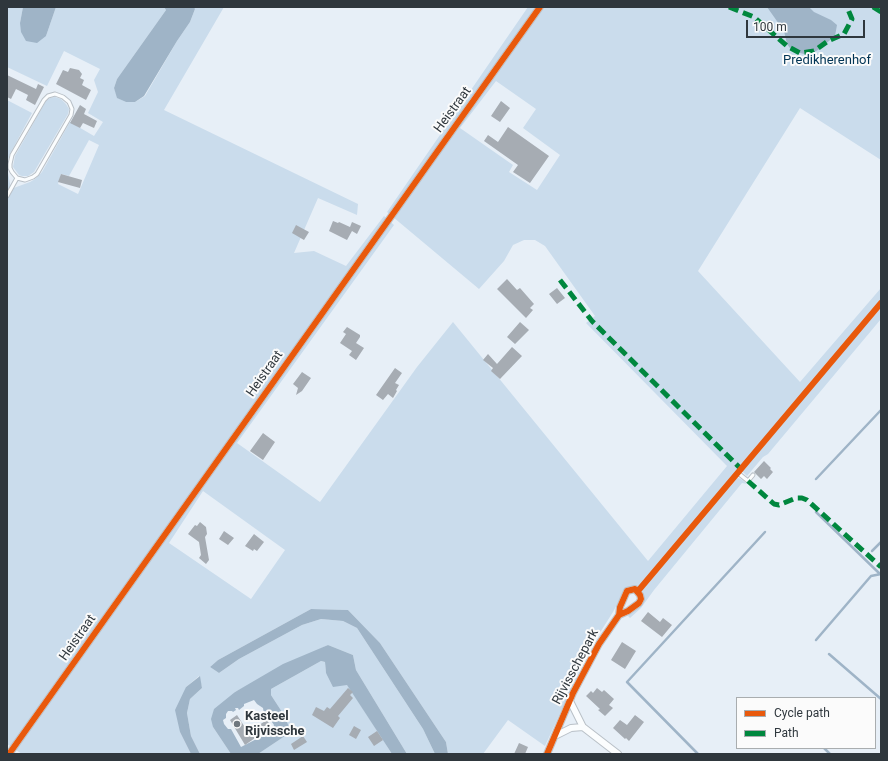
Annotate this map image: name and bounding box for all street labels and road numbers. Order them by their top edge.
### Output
street label: Heistraat [431,84,475,136]
street label: Heistraat [243,348,287,400]
street label: Heistraat [56,612,100,664]
street label: Rijvisschepark [550,627,602,707]

